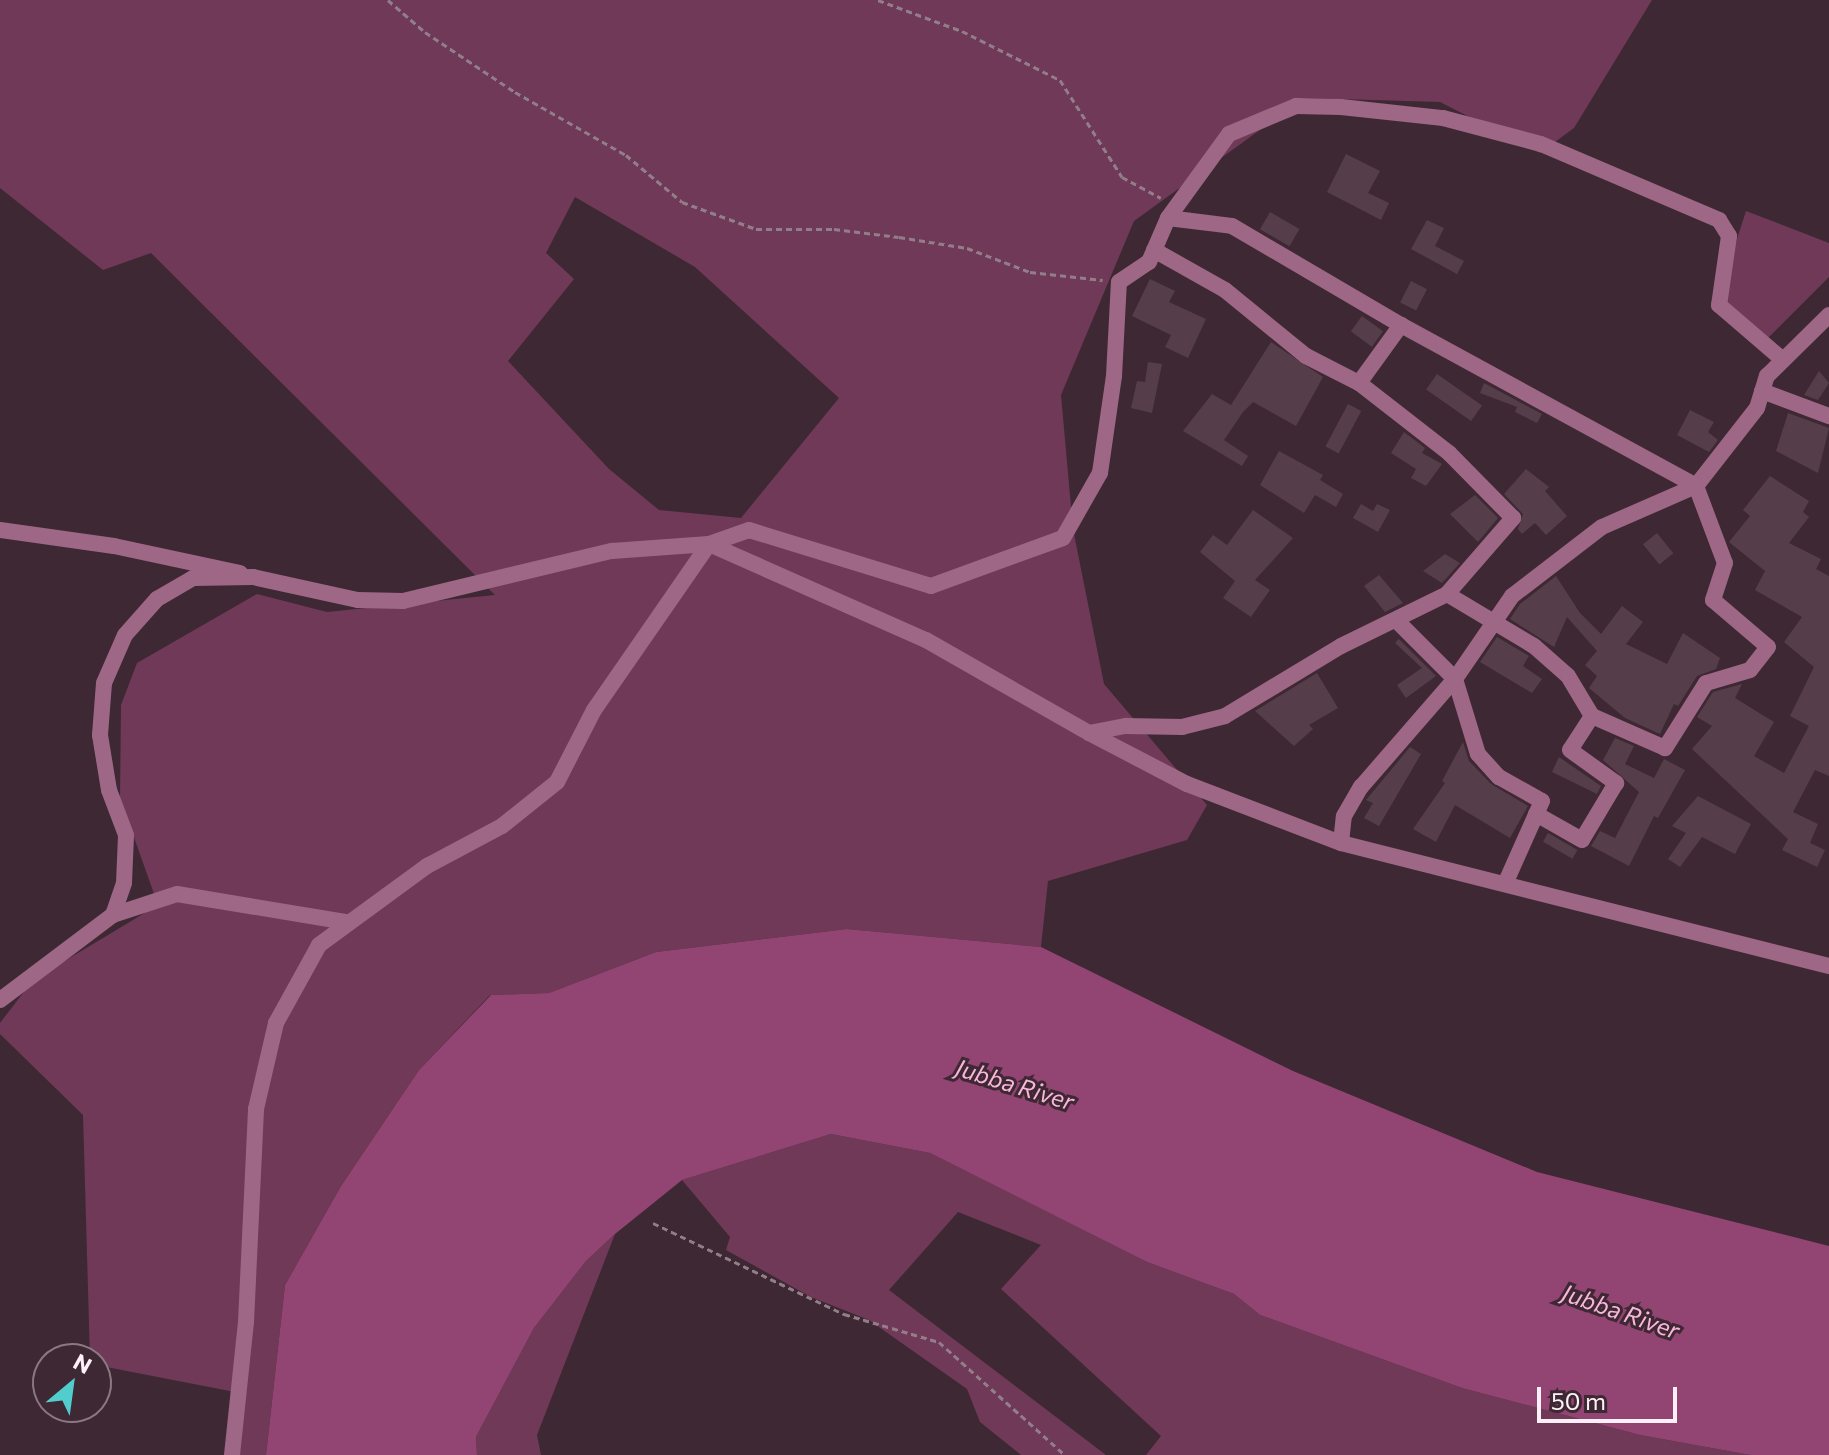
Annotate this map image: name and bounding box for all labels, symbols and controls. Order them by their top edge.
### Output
water label: Jubba River [952,1052,1078,1116]
water label: Jubba River [1558,1277,1684,1345]
north arrow [32,1343,112,1423]
text: N [69,1348,97,1379]
scale bar [1541,1371,1681,1421]
text: 50 m [1551,1386,1606,1415]

